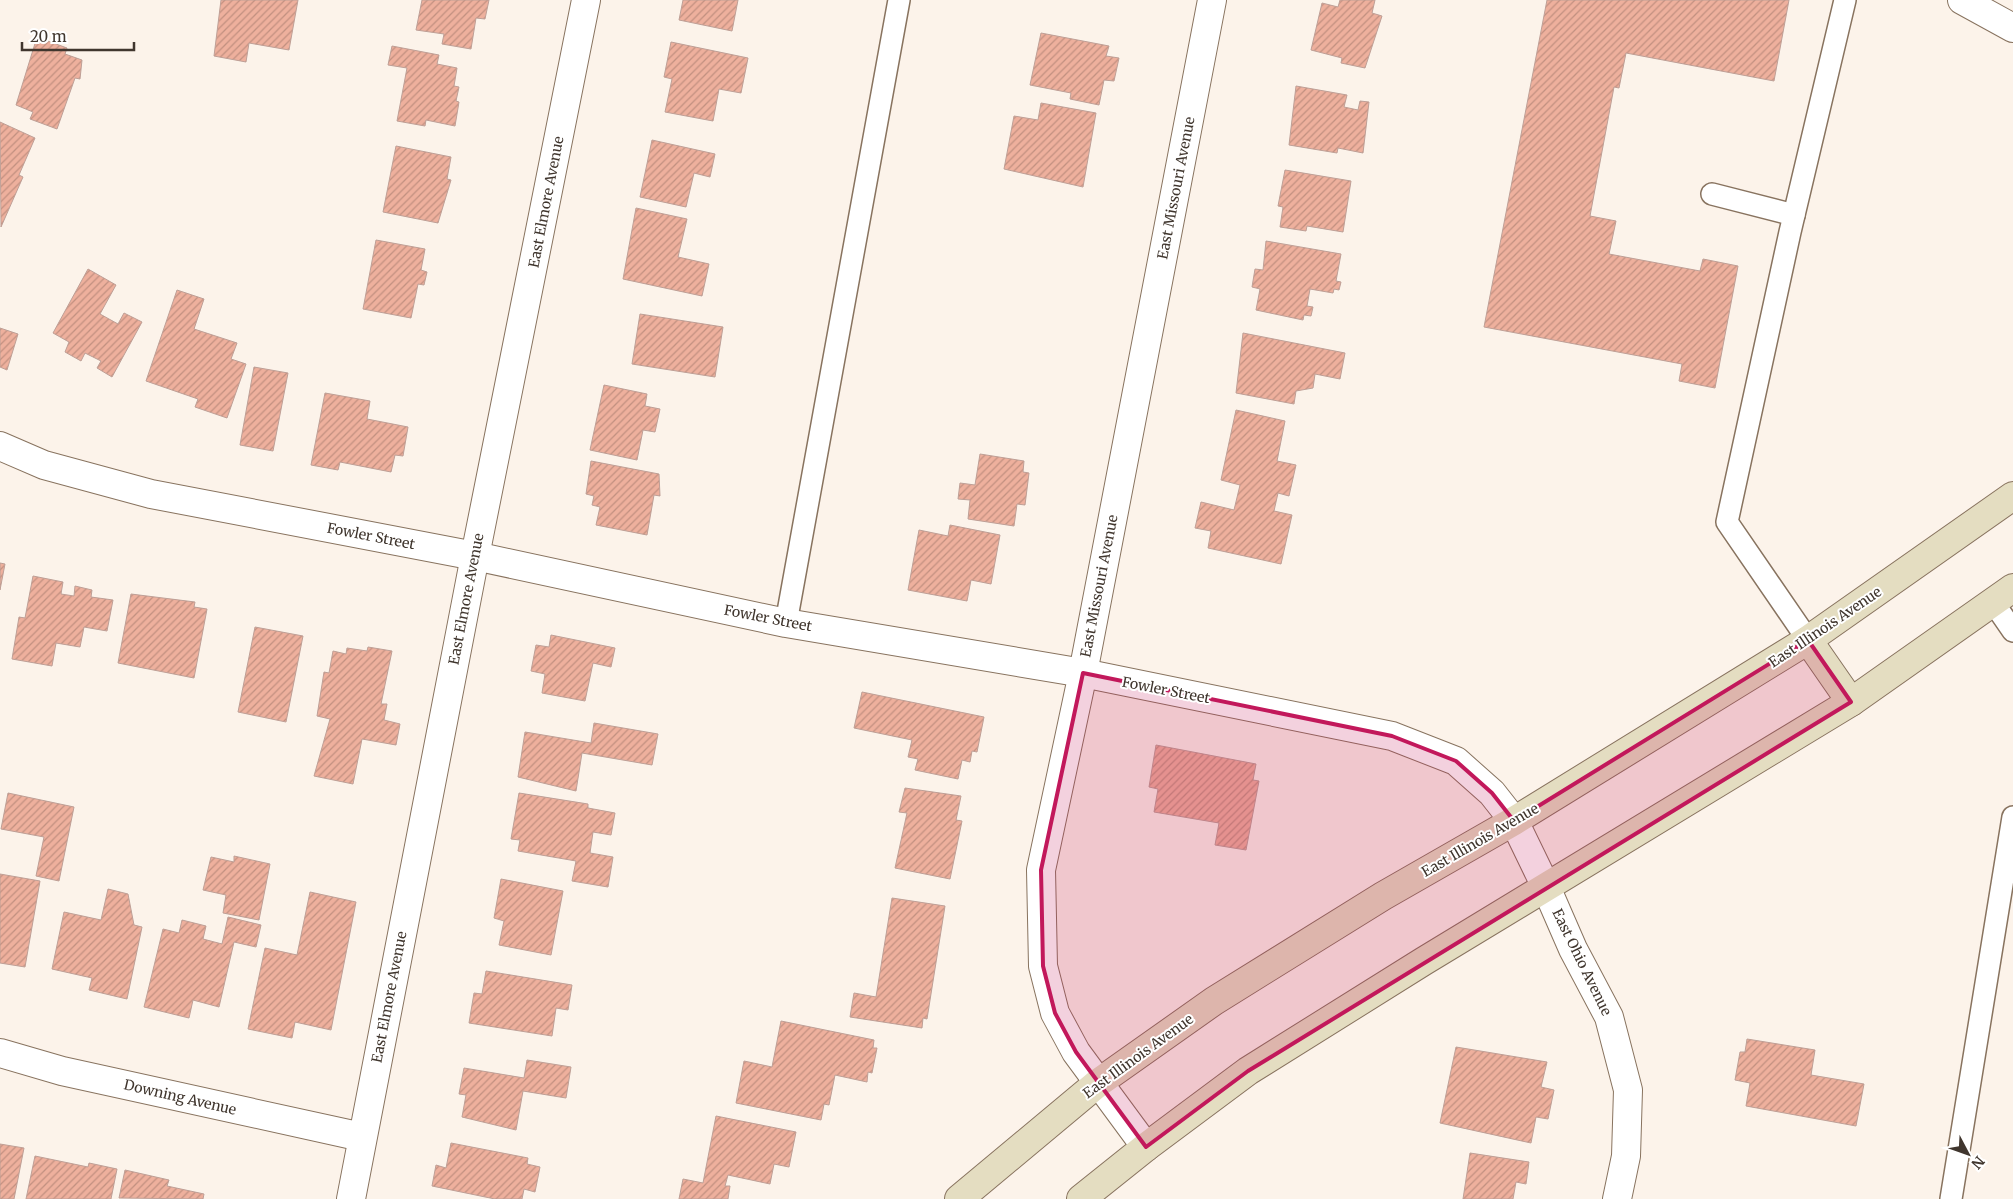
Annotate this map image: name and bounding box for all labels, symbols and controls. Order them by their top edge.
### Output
scale bar [22,20,135,52]
text: 20 m [30,27,67,46]
street label: East Missouri Avenue [1153,115,1199,261]
street label: East Elmore Avenue [524,135,568,269]
street label: East Missouri Avenue [1076,513,1122,659]
street label: Fowler Street [326,519,417,553]
street label: East Elmore Avenue [444,532,488,666]
street label: East Illinois Avenue [1765,583,1885,671]
street label: Fowler Street [723,601,814,635]
street label: Fowler Street [1121,673,1212,707]
street label: East Illinois Avenue [1418,799,1542,881]
street label: East Ohio Avenue [1548,906,1616,1018]
street label: East Elmore Avenue [367,930,411,1064]
street label: East Illinois Avenue [1079,1010,1197,1102]
street label: Downing Avenue [122,1075,238,1119]
north arrow [1943,1129,1993,1179]
text: N [1967,1152,1988,1173]

